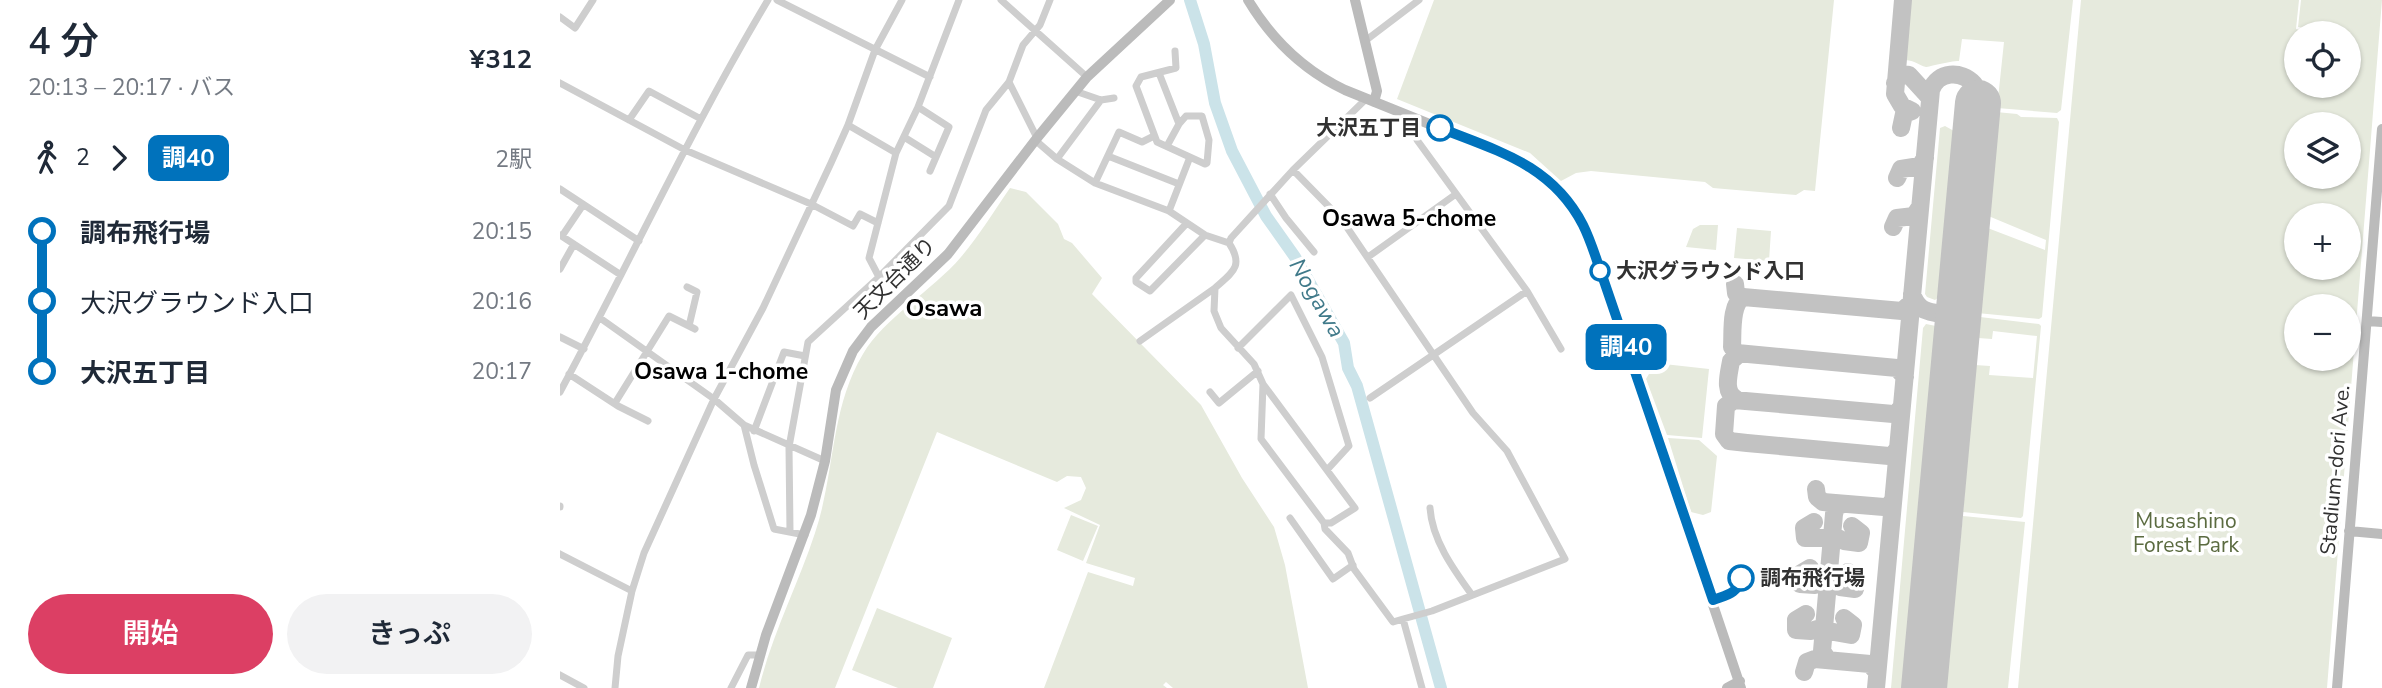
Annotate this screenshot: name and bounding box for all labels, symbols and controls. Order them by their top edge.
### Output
text: 4 分 [28,16,99,67]
map controls [2284,21,2361,371]
button: locate [2284,21,2361,98]
text: ¥312 [470,42,532,77]
text: 20:13 – 20:17 · バス [28,72,235,103]
button: layers [2284,112,2361,189]
place label: 大沢五丁目 [1316,114,1421,142]
marker: 大沢五丁目 [1427,115,1453,141]
icon: walk [28,139,66,177]
icon: forward [100,139,138,177]
text: 2 [76,142,90,173]
text: 調40 [162,142,215,174]
text: 2駅 [495,144,532,175]
district label: Osawa 5-chome [1322,203,1496,234]
button: + [2284,203,2361,280]
text: 調布飛行場 [80,216,210,251]
text: 20:15 [472,216,532,247]
street label: 天文台通り [848,231,942,325]
water label: Nogawa [1282,253,1352,343]
place label: 大沢グラウンド入口 [1616,257,1805,285]
marker: 大沢グラウンド入口 [1590,261,1610,281]
text: 大沢グラウンド入口 [80,286,314,321]
text: 20:16 [472,286,532,317]
district label: Osawa [906,292,982,324]
button: − [2284,294,2361,371]
line badge: 調40 [1586,324,1666,370]
text: 調40 [1600,331,1652,363]
text: 大沢五丁目 [80,356,210,391]
text: 20:17 [472,356,532,387]
district label: Osawa 1-chome [634,356,808,387]
street label: Stadium-dori Ave. [2314,384,2356,556]
park label: Musashino Forest Park [2133,507,2240,559]
place label: 調布飛行場 [1760,564,1865,592]
marker: 調布飛行場 [1728,565,1754,591]
button: 開始 [28,594,273,674]
button: きっぷ [287,594,532,674]

